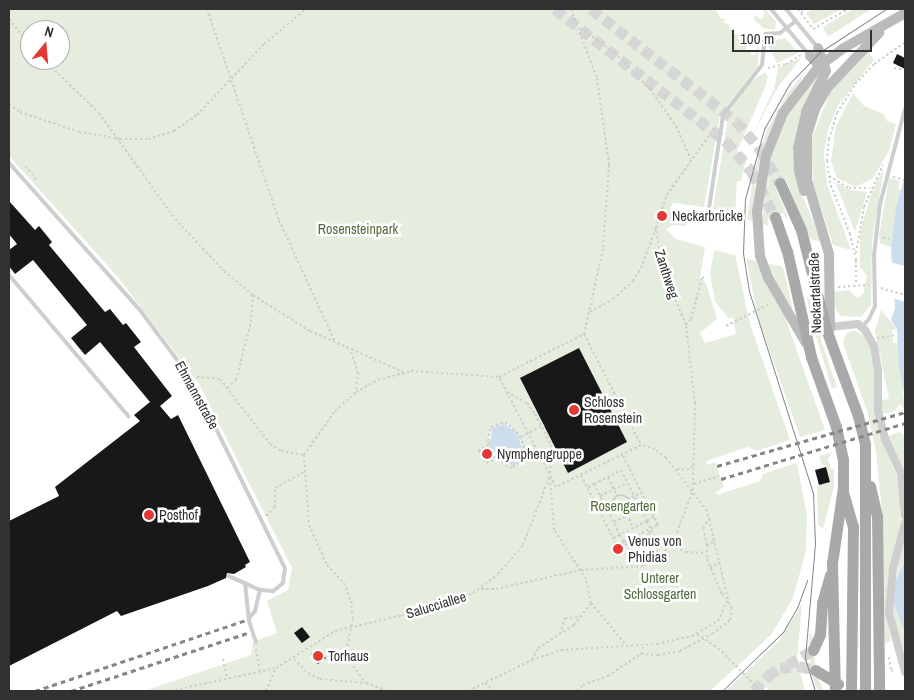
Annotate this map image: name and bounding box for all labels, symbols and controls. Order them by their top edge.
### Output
north arrow [20,20,70,70]
scale bar [734,20,874,52]
text: N [42,22,56,41]
text: 100 m [740,28,774,49]
place label: Neckarbrücke [672,208,743,224]
marker: Neckarbrücke [656,210,668,222]
park label: Rosensteinpark [318,221,398,237]
street label: Zanthweg [651,247,683,301]
street label: Neckartalstraße [805,252,825,334]
street label: Ehmannstraße [171,358,223,432]
place label: Schloss Rosenstein [584,394,642,427]
marker: Schloss Rosenstein [568,404,580,416]
place label: Nymphengruppe [497,446,582,462]
marker: Nymphengruppe [481,448,493,460]
park label: Rosengarten [590,498,656,514]
place label: Posthof [159,507,198,523]
marker: Posthof [143,509,155,521]
place label: Venus von Phidias [628,533,682,566]
marker: Venus von Phidias [612,543,624,555]
park label: Unterer Schlossgarten [624,570,696,602]
street label: Salucciallee [404,588,468,622]
place label: Torhaus [328,648,369,664]
marker: Torhaus [312,650,324,662]

